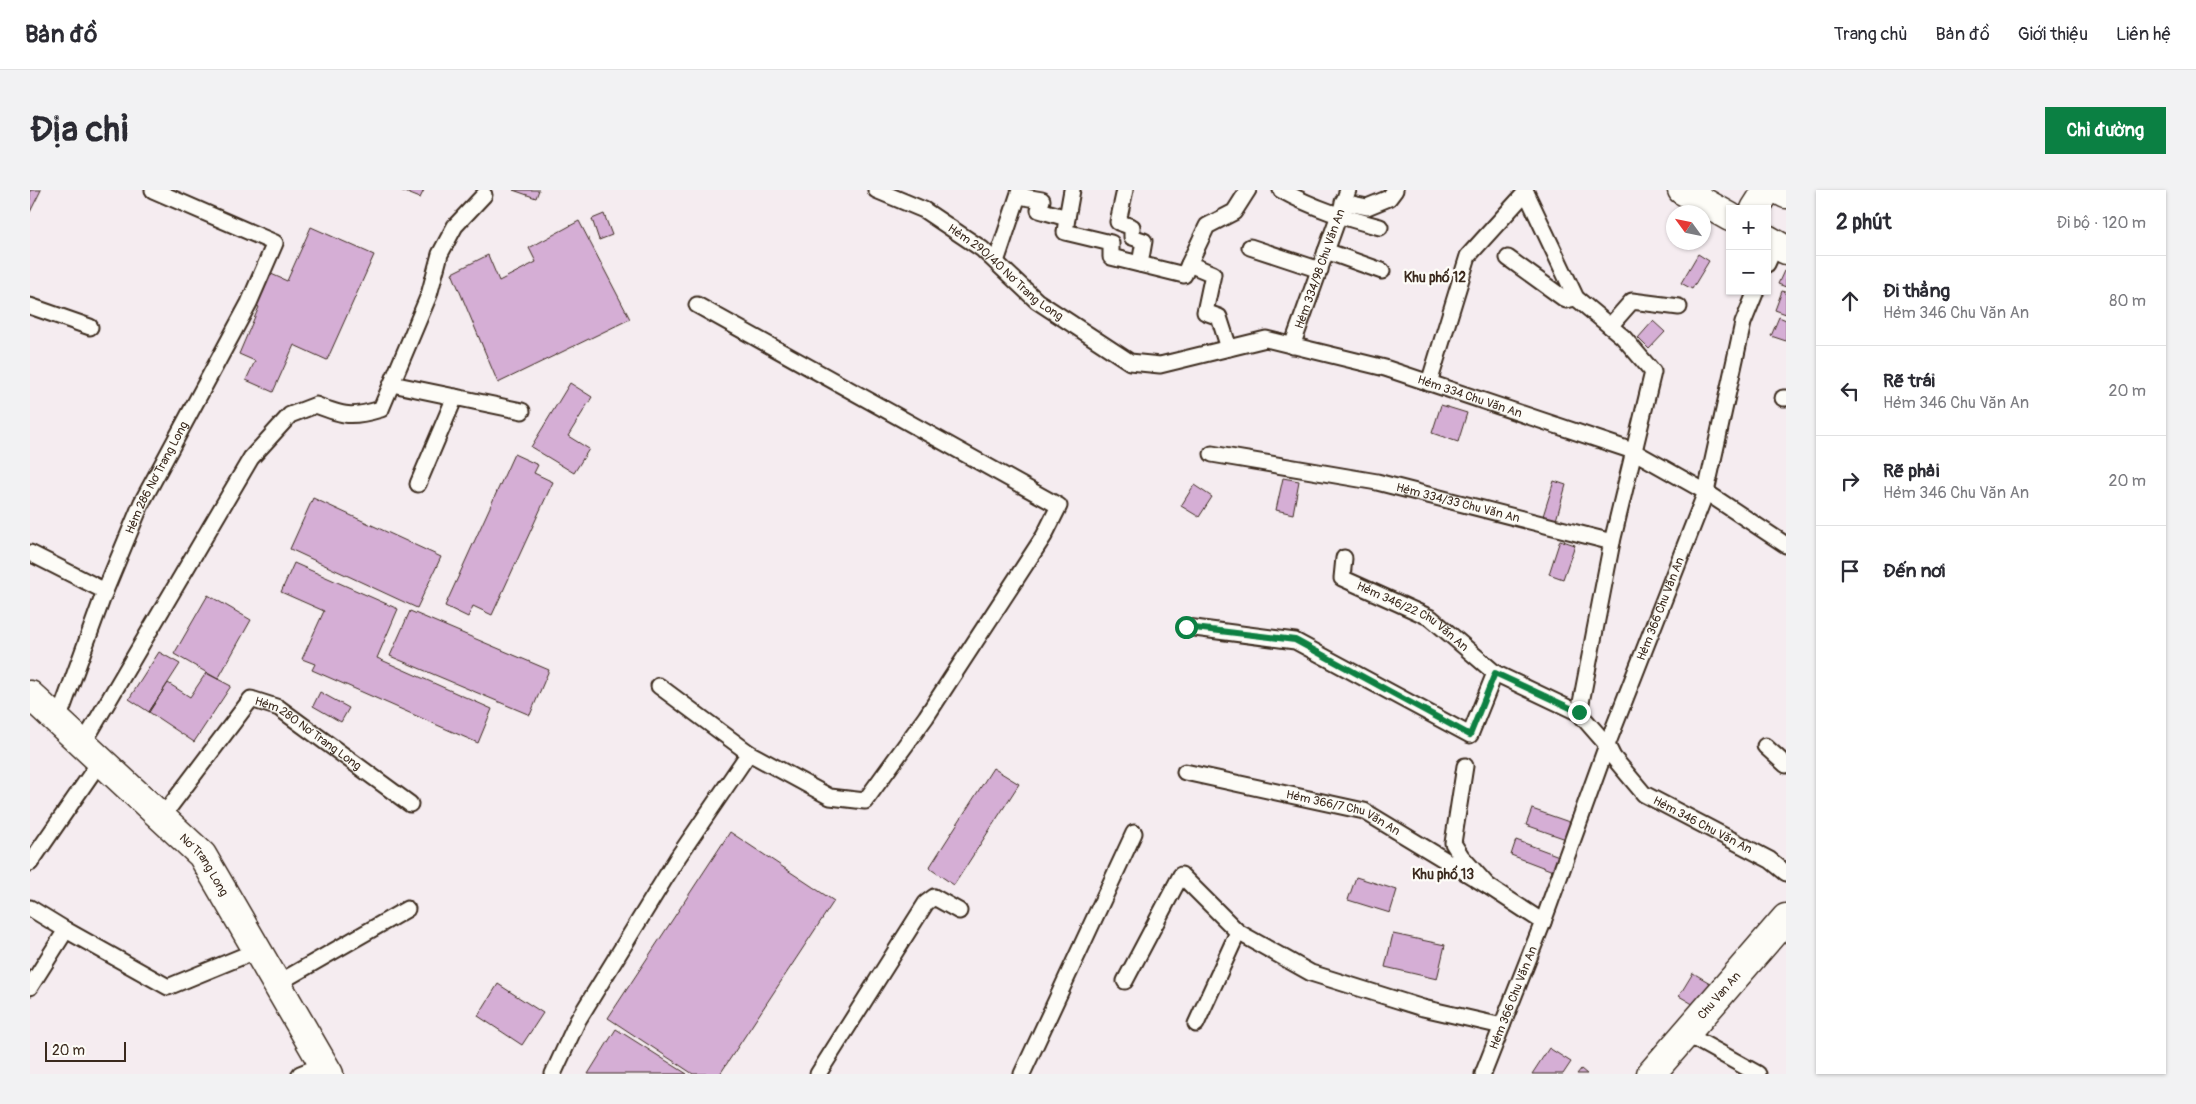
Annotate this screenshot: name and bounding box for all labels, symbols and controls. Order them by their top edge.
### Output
text: Bản đồ [25,20,97,49]
text: Trang chủ [1834,23,1908,46]
text: Bản đồ [1936,23,1990,46]
text: Giới thiệu [2018,23,2088,46]
text: Liên hệ [2116,23,2171,46]
button: Chỉ đường [2045,107,2166,154]
text: Địa chỉ [30,108,129,152]
north arrow [1666,205,1711,250]
map controls [1726,205,1771,295]
button: + [1726,205,1771,250]
street label: Hẻm 334/98 Chu Văn An [1292,207,1349,331]
text: 2 phút [1836,209,1891,236]
text: Đi bộ · 120 m [2056,213,2146,233]
street label: Hẻm 290/40 Nơ Trang Long [945,221,1066,324]
button: − [1726,250,1771,295]
district label: Khu phố 12 [1404,268,1466,286]
text: Đi thẳng [1883,279,1950,303]
icon: ahead [1836,287,1864,315]
text: 80 m [2109,291,2146,311]
text: Hẻm 346 Chu Văn An [1883,303,2029,323]
text: Rẽ trái [1883,369,1935,393]
street label: Hẻm 334 Chu Văn An [1415,372,1524,421]
icon: left [1836,377,1864,405]
text: 20 m [2108,381,2146,401]
text: Hẻm 346 Chu Văn An [1883,393,2029,413]
street label: Hẻm 286 Nơ Trang Long [123,419,192,536]
text: Rẽ phải [1883,459,1939,483]
icon: right [1836,467,1864,495]
text: 20 m [2108,471,2146,491]
street label: Hẻm 334/33 Chu Văn An [1395,480,1522,526]
text: Hẻm 346 Chu Văn An [1883,483,2029,503]
street label: Hẻm 366 Chu Văn An [1634,555,1688,663]
icon: arrive [1836,557,1864,585]
text: Đến nơi [1883,559,1945,583]
street label: Hẻm 346/22 Chu Văn An [1354,579,1471,655]
route start [1175,616,1198,639]
street label: Hẻm 280 Nơ Trang Long [253,694,364,774]
route end [1568,701,1591,724]
street label: Hẻm 366/7 Chu Văn An [1285,787,1403,839]
street label: Hẻm 346 Chu Văn An [1651,793,1755,857]
street label: Nơ Trang Long [176,831,231,899]
district label: Khu phố 13 [1412,865,1474,883]
street label: Hẻm 366 Chu Văn An [1486,944,1541,1052]
street label: Chu Van An [1695,969,1744,1023]
scale bar [45,1039,126,1062]
text: 20 m [52,1042,85,1059]

